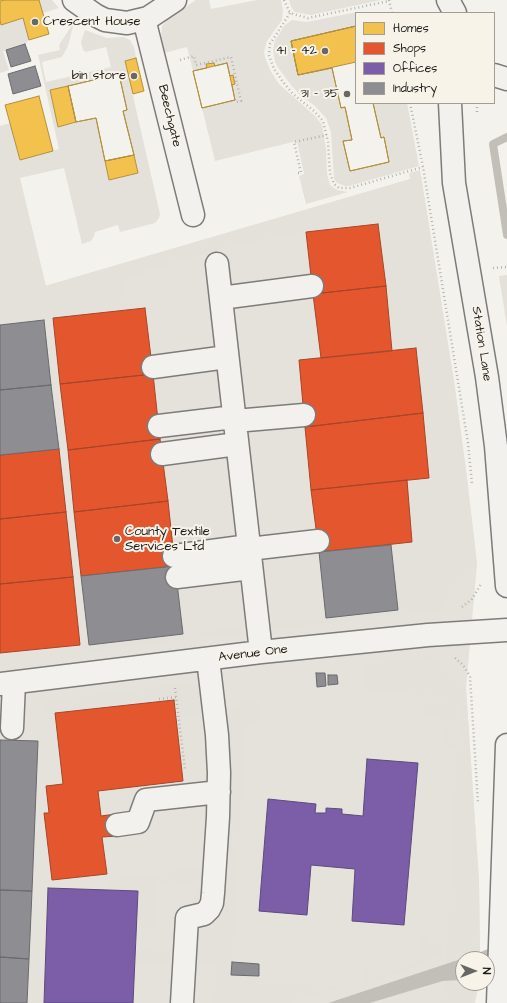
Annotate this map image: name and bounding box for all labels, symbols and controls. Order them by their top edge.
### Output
legend [355,12,495,104]
place label: Crescent House [43,14,140,30]
marker: Crescent House [30,17,40,27]
text: Homes [393,20,429,37]
text: Shops [393,40,426,57]
place label: 41 - 42 [276,43,317,59]
marker: 41 - 42 [320,46,330,56]
text: Offices [393,60,437,77]
place label: bin store [72,68,126,84]
marker: bin store [129,71,139,81]
text: Industry [393,80,437,97]
street label: Beechgate [154,83,184,149]
place label: 31 - 35 [300,86,339,102]
marker: 31 - 35 [342,89,352,99]
street label: Station Lane [467,305,495,383]
place label: County Textile Services Ltd [125,524,210,555]
marker: County Textile Services Ltd [112,534,122,544]
street label: Avenue One [217,642,289,666]
north arrow [455,951,495,991]
text: N [479,968,494,974]

